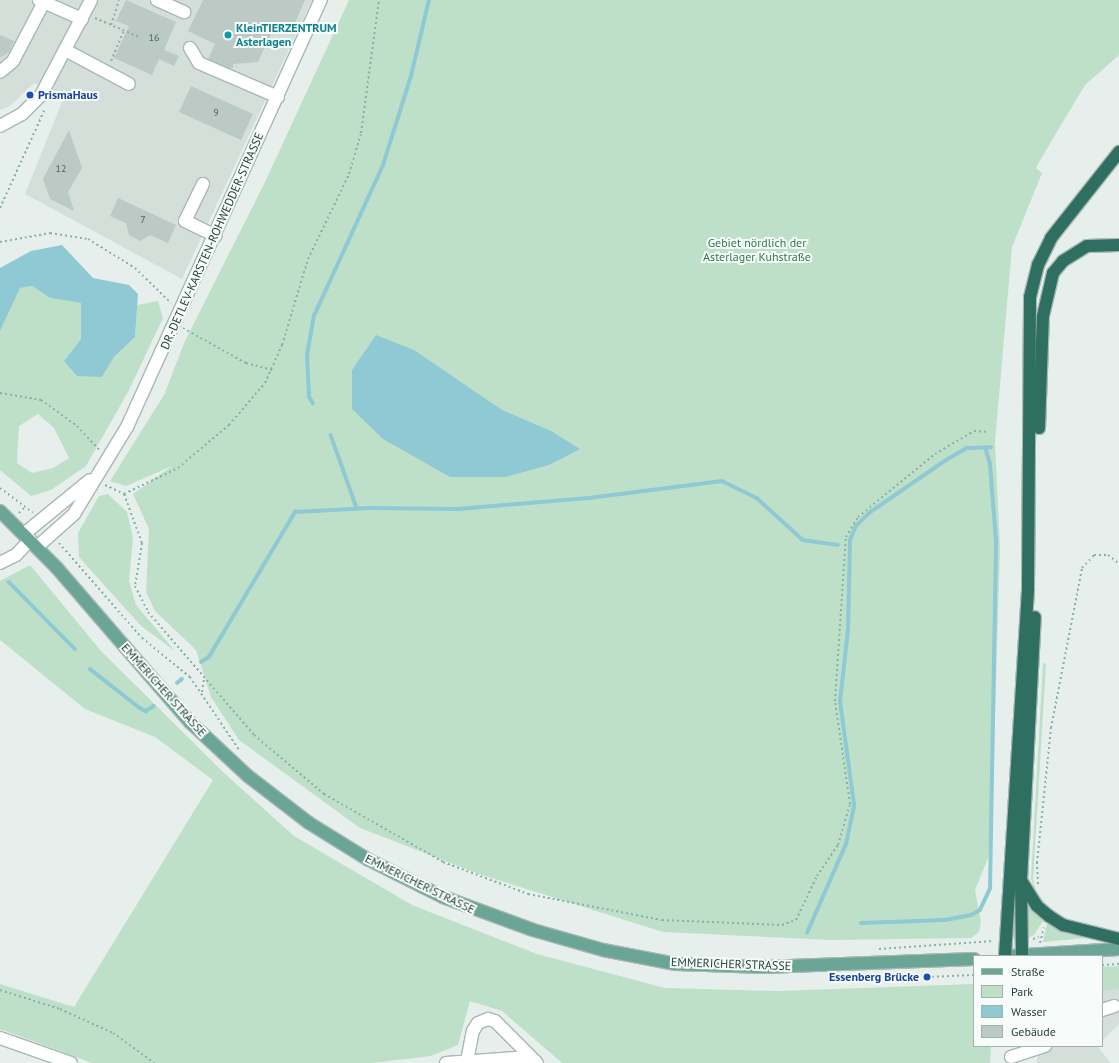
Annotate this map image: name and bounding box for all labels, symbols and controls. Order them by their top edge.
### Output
place label: KleinTIERZENTRUM Asterlagen [236,21,337,49]
marker: KleinTIERZENTRUM Asterlagen [223,30,233,40]
house number: 16 [149,32,159,44]
place label: PrismaHaus [38,88,98,102]
marker: PrismaHaus [25,90,35,100]
house number: 9 [213,107,219,119]
street label: DR.-DETLEV-KARSTEN-ROHWEDDER-STRASSE [157,130,267,352]
house number: 12 [56,163,66,175]
house number: 7 [140,214,146,226]
park label: Gebiet nördlich der Asterlager Kuhstraße [703,236,811,264]
street label: EMMERICHER STRASSE [118,641,210,739]
street label: EMMERICHER STRASSE [363,851,477,917]
street label: EMMERICHER STRASSE [671,955,791,973]
legend [973,955,1103,1047]
text: Straße [1011,964,1045,979]
place label: Essenberg Brücke [829,970,919,984]
marker: Essenberg Brücke [922,972,932,982]
text: Park [1011,984,1033,999]
text: Wasser [1011,1004,1047,1019]
text: Gebäude [1011,1024,1056,1039]

